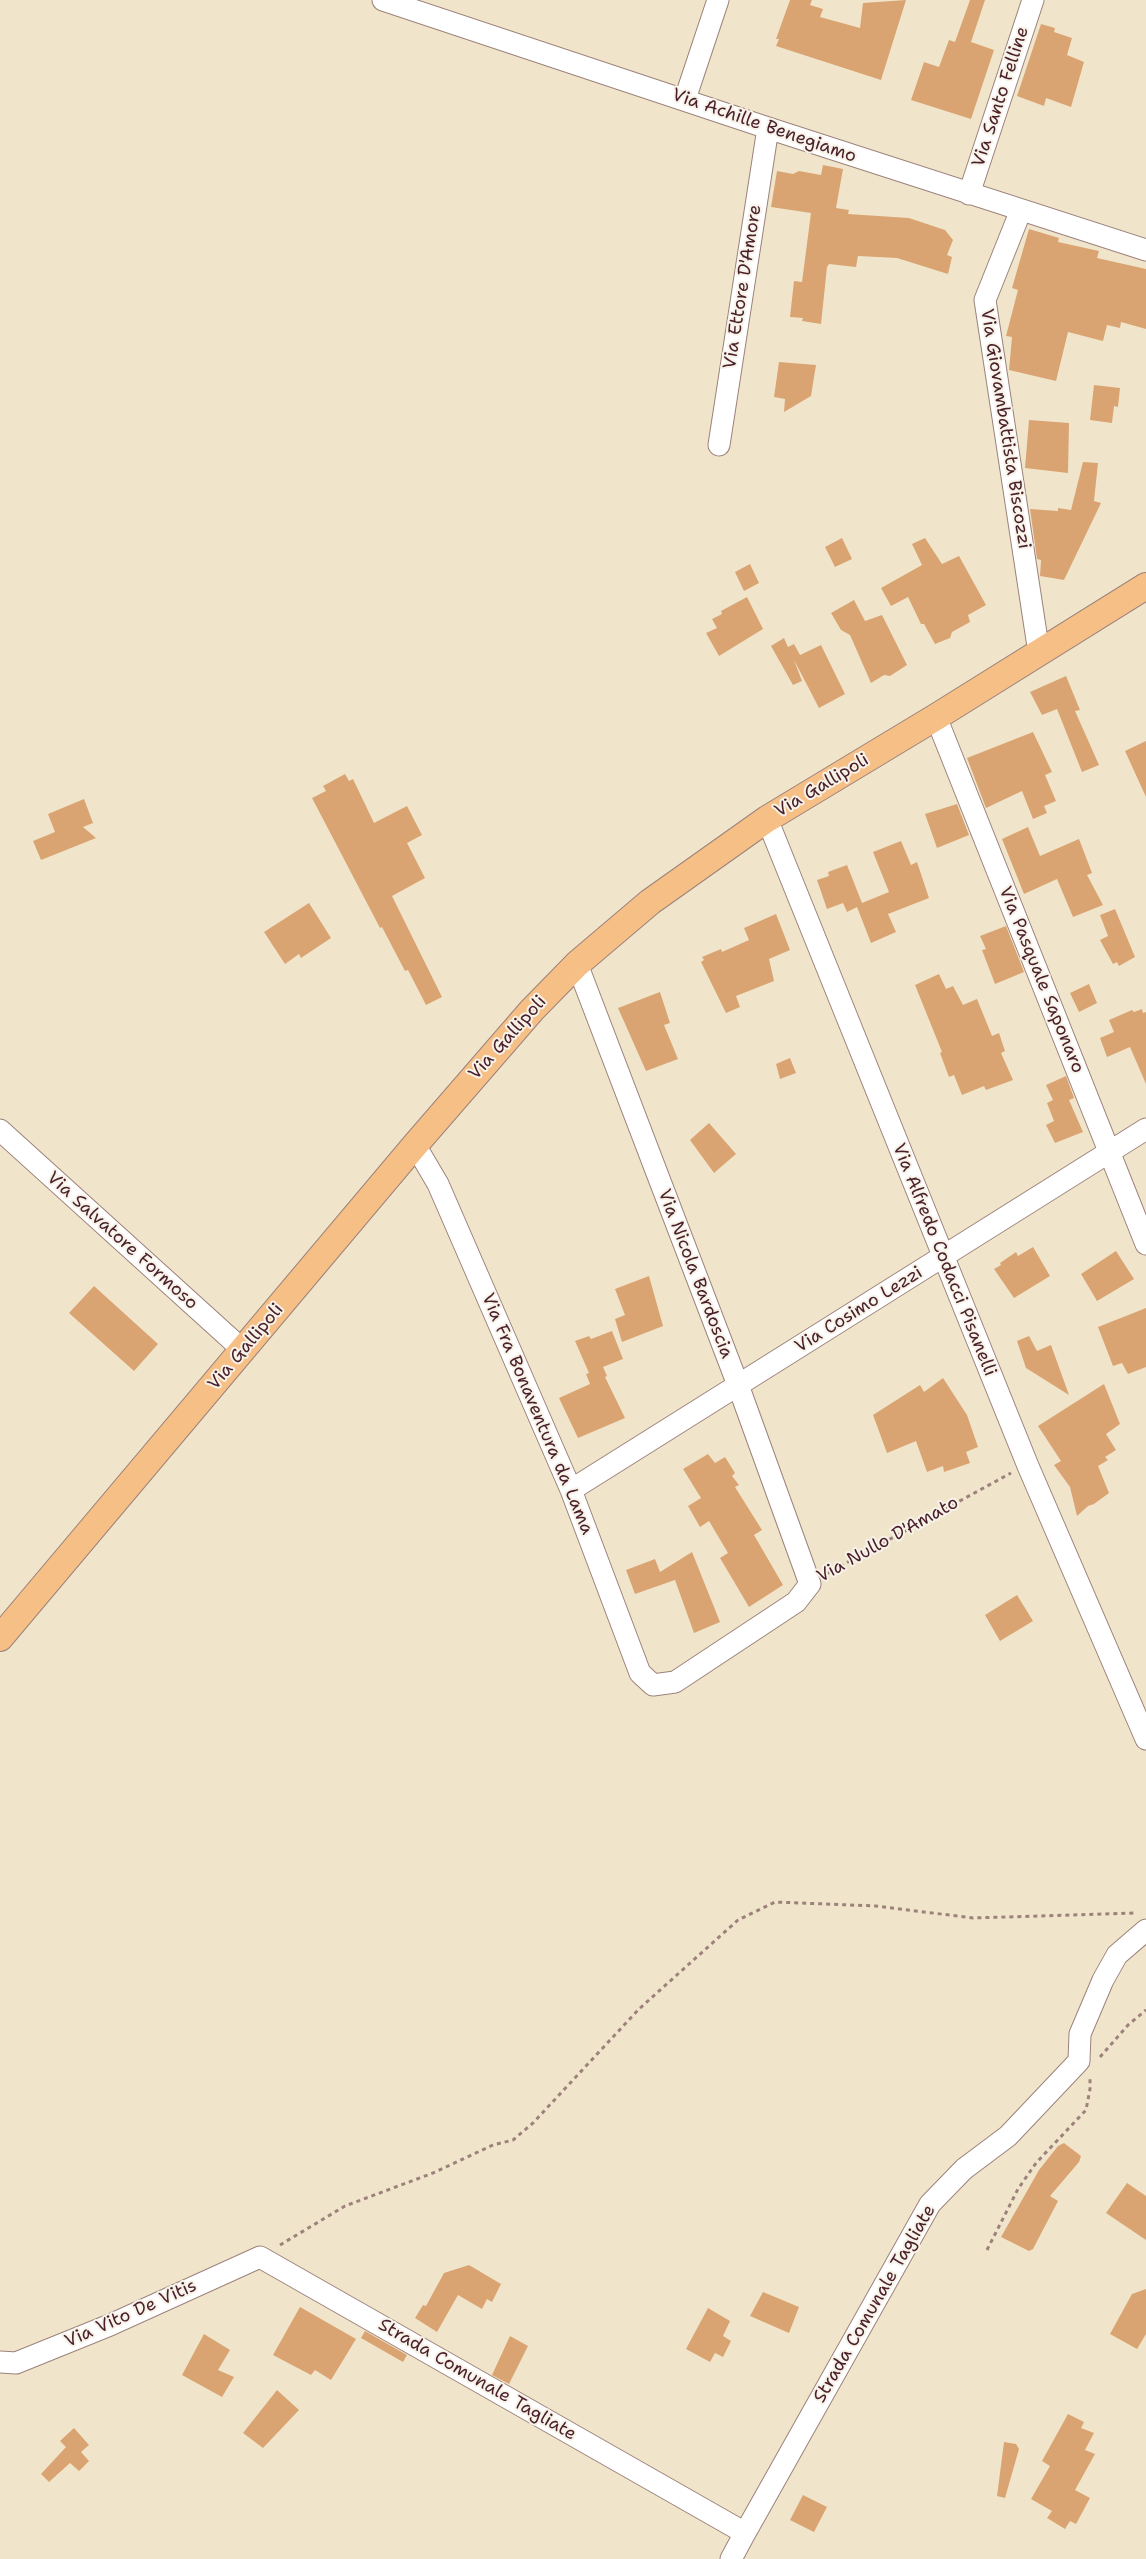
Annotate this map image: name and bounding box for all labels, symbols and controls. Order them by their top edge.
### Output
street label: Via Santo Felline [968,24,1034,170]
street label: Via Achille Benegiamo [669,84,859,168]
street label: Via Ettore D'Amore [719,203,767,371]
street label: Via Giovambattista Biscozzi [975,307,1035,551]
street label: Via Gallipoli [771,749,873,823]
street label: Via Pasquale Saponaro [994,883,1088,1077]
street label: Via Gallipoli [464,991,552,1085]
street label: Via Alfredo Codacci Pisanelli [887,1141,1001,1379]
street label: Via Salvatore Formoso [42,1167,202,1315]
street label: Via Nicola Bardoscia [653,1186,737,1362]
street label: Via Cosimo Lezzi [791,1262,927,1358]
street label: Via Fra Bonaventura da Lama [476,1290,598,1538]
street label: Via Gallipoli [204,1299,288,1395]
street label: Via Nullo D'Amato [814,1492,962,1588]
street label: Strada Comunale Tagliate [809,2201,941,2407]
street label: Via Vito De Vitis [62,2275,200,2353]
street label: Strada Comunale Tagliate [374,2314,580,2446]

